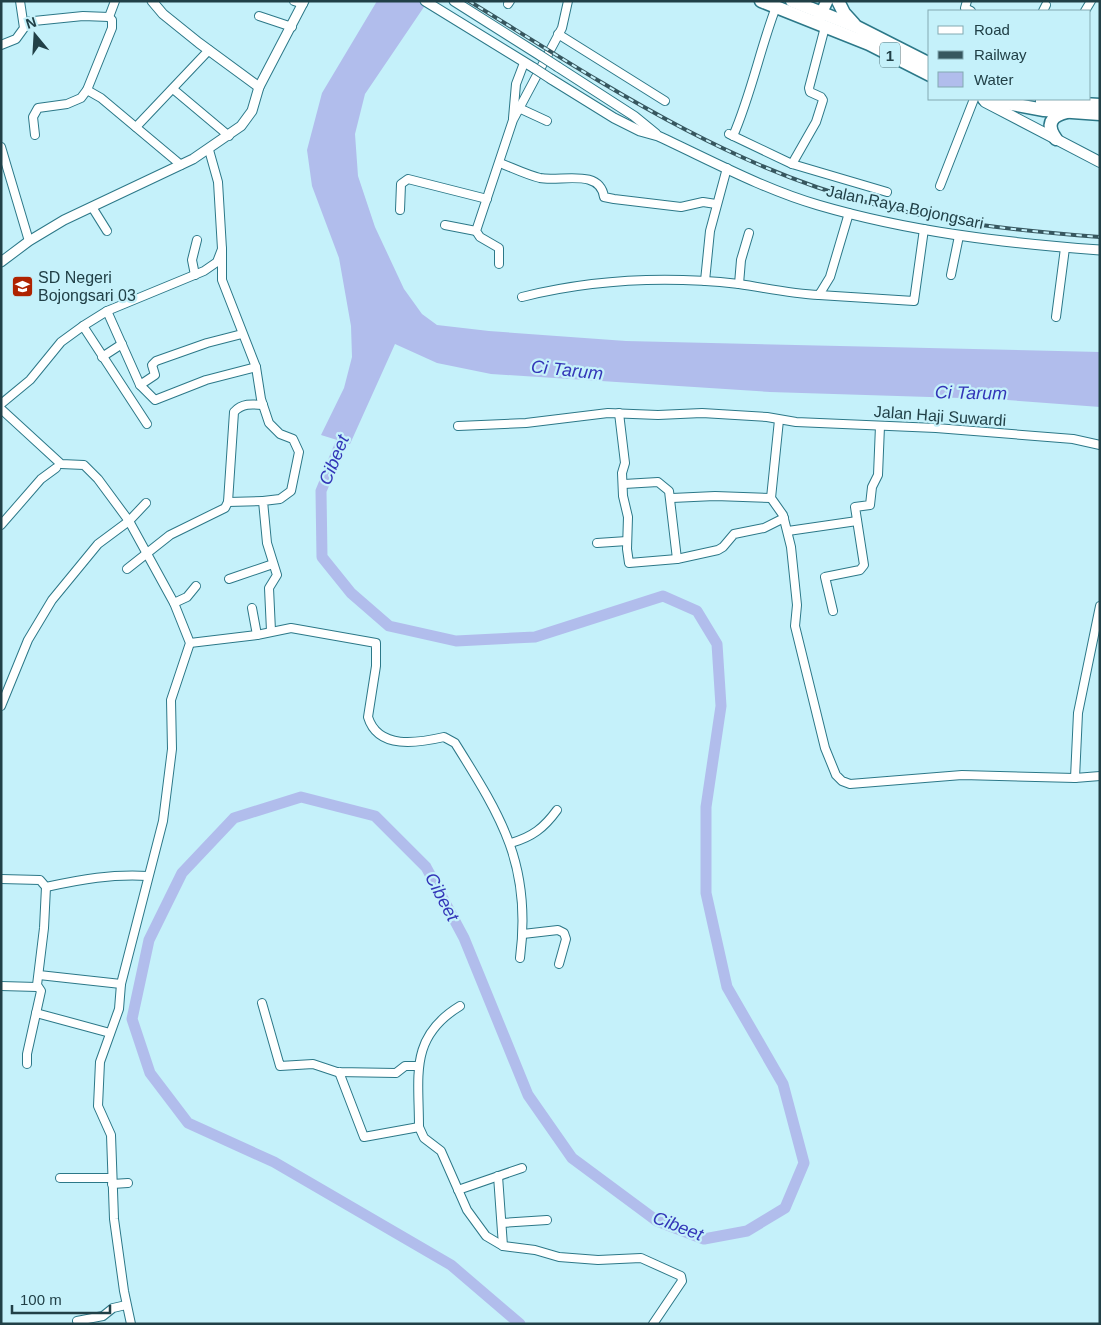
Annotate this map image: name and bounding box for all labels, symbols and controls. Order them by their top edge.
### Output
north arrow [10,10,60,60]
legend [928,10,1091,100]
text: N [24,13,38,32]
text: Road [974,21,1010,38]
road number: 1 [880,42,900,68]
text: Railway [974,46,1027,63]
text: Water [974,71,1013,88]
street label: Jalan Raya Bojongsari [825,182,985,232]
place label: SD Negeri Bojongsari 03 [38,269,136,304]
school or university icon: SD Negeri Bojongsari 03 [10,274,34,298]
water label: Ci Tarum [530,356,604,384]
water label: Ci Tarum [935,382,1007,404]
street label: Jalan Haji Suwardi [873,403,1007,429]
water label: Cibeet [315,431,353,488]
water label: Cibeet [421,869,464,926]
water label: Cibeet [650,1207,707,1245]
scale bar [12,1282,110,1314]
text: 100 m [20,1291,62,1308]

